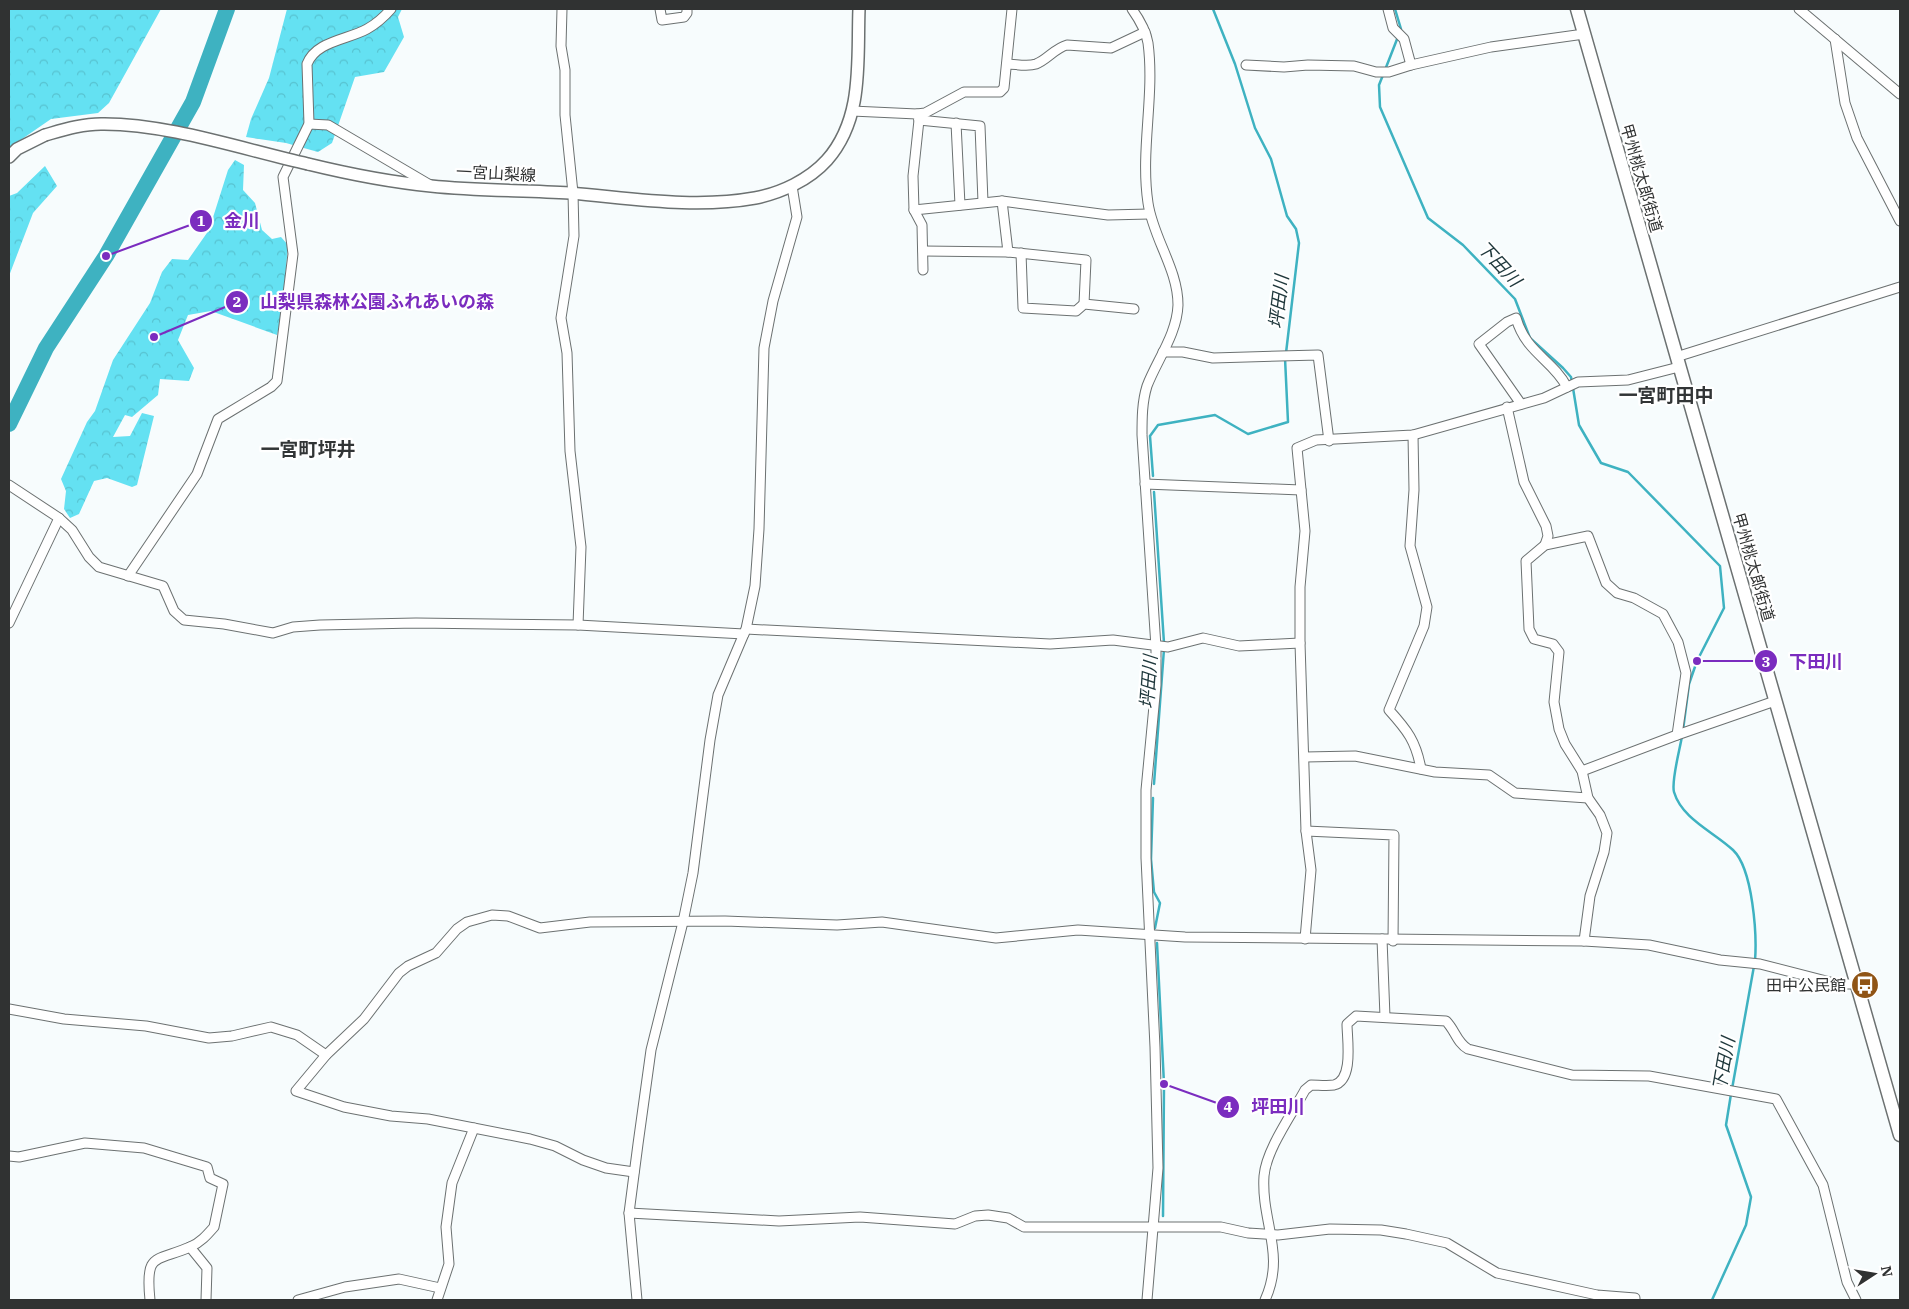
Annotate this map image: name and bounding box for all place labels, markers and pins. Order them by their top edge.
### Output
callout: 金川 [189,204,270,237]
callout: 山梨県森林公園ふれあいの森 [225,285,504,318]
callout: 下田川 [1754,645,1853,678]
bus stop icon: 田中公民館 [1850,970,1880,1000]
place label: 田中公民館 [1766,975,1846,995]
callout: 坪田川 [1216,1090,1315,1123]

